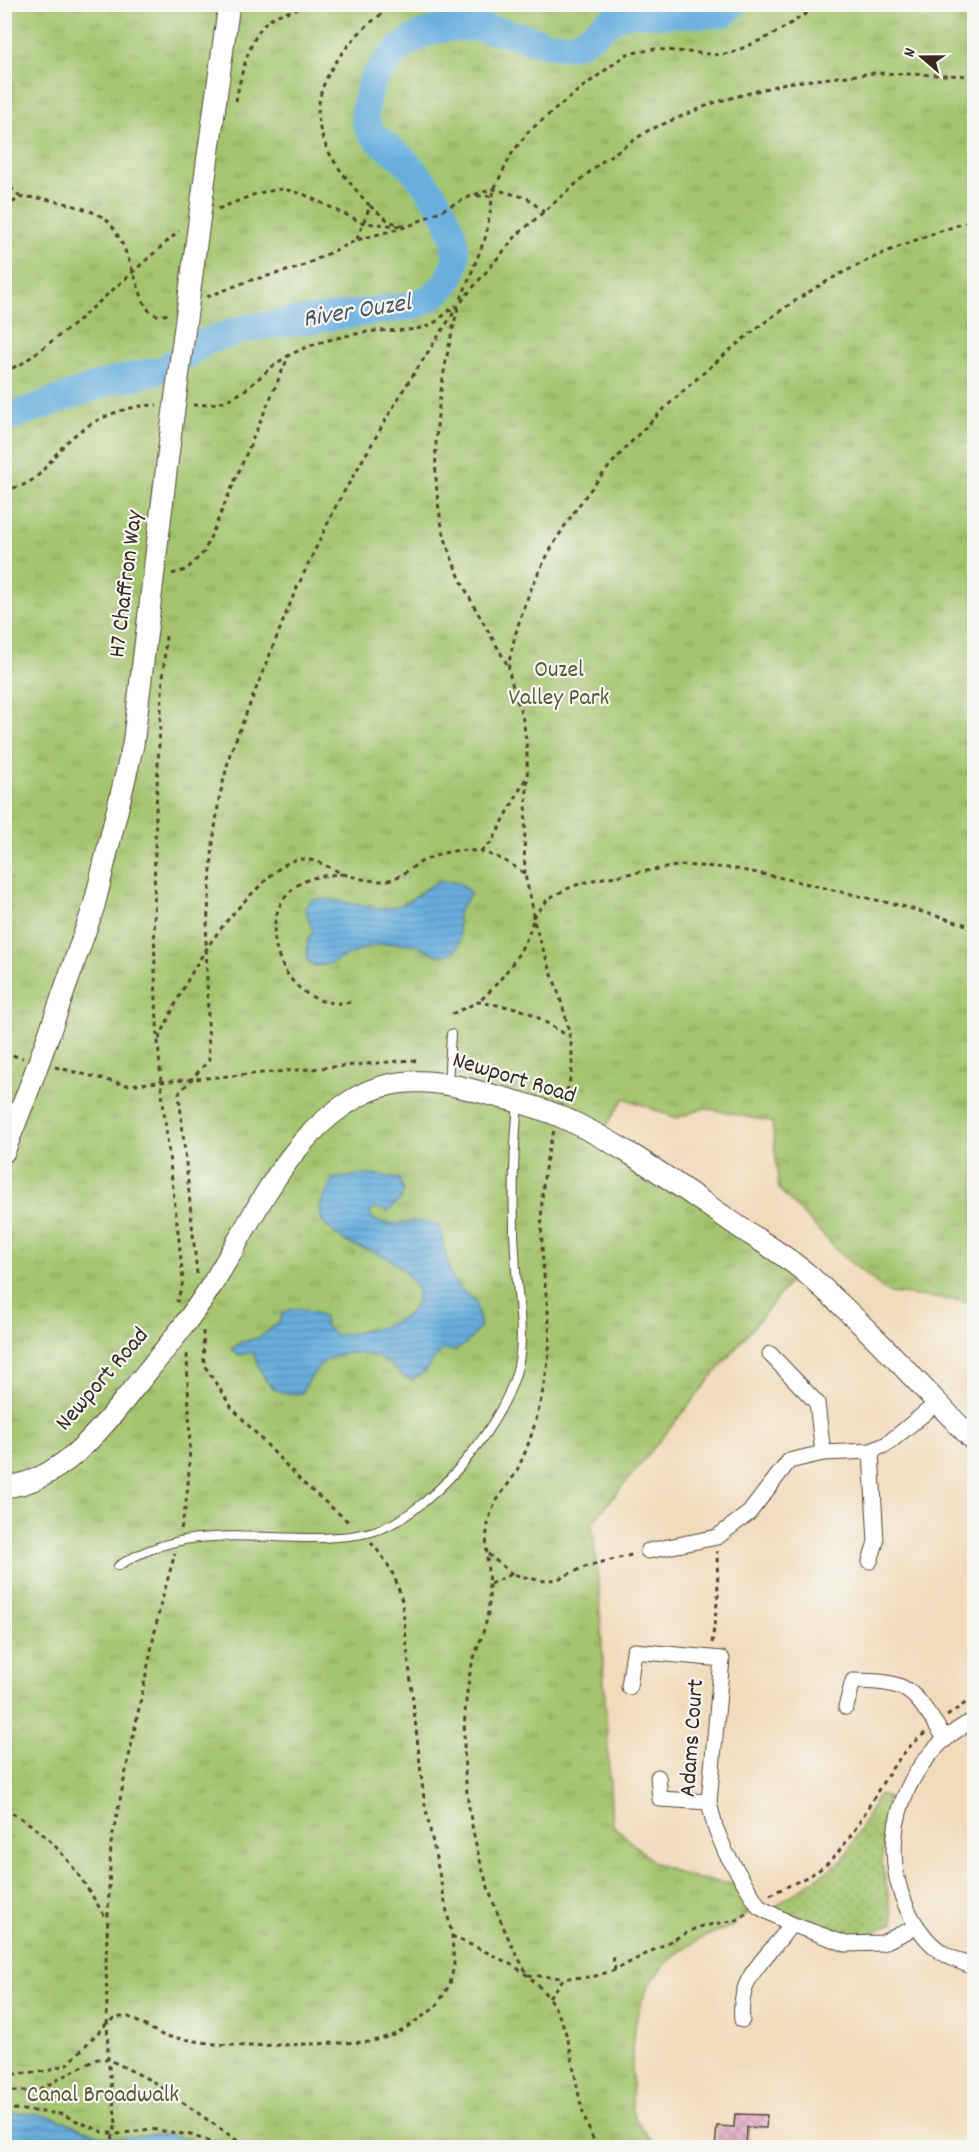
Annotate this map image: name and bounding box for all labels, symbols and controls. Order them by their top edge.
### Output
north arrow [892,27,952,87]
text: N [898,45,922,60]
water label: River Ouzel [300,285,415,339]
street label: H7 Chaffron Way [101,507,153,660]
park label: Ouzel Valley Park [509,654,609,716]
street label: Newport Road [448,1044,580,1114]
street label: Newport Road [48,1321,158,1439]
street label: Adams Court [672,1678,714,1798]
park label: Canal Broadwalk [27,2079,179,2113]

